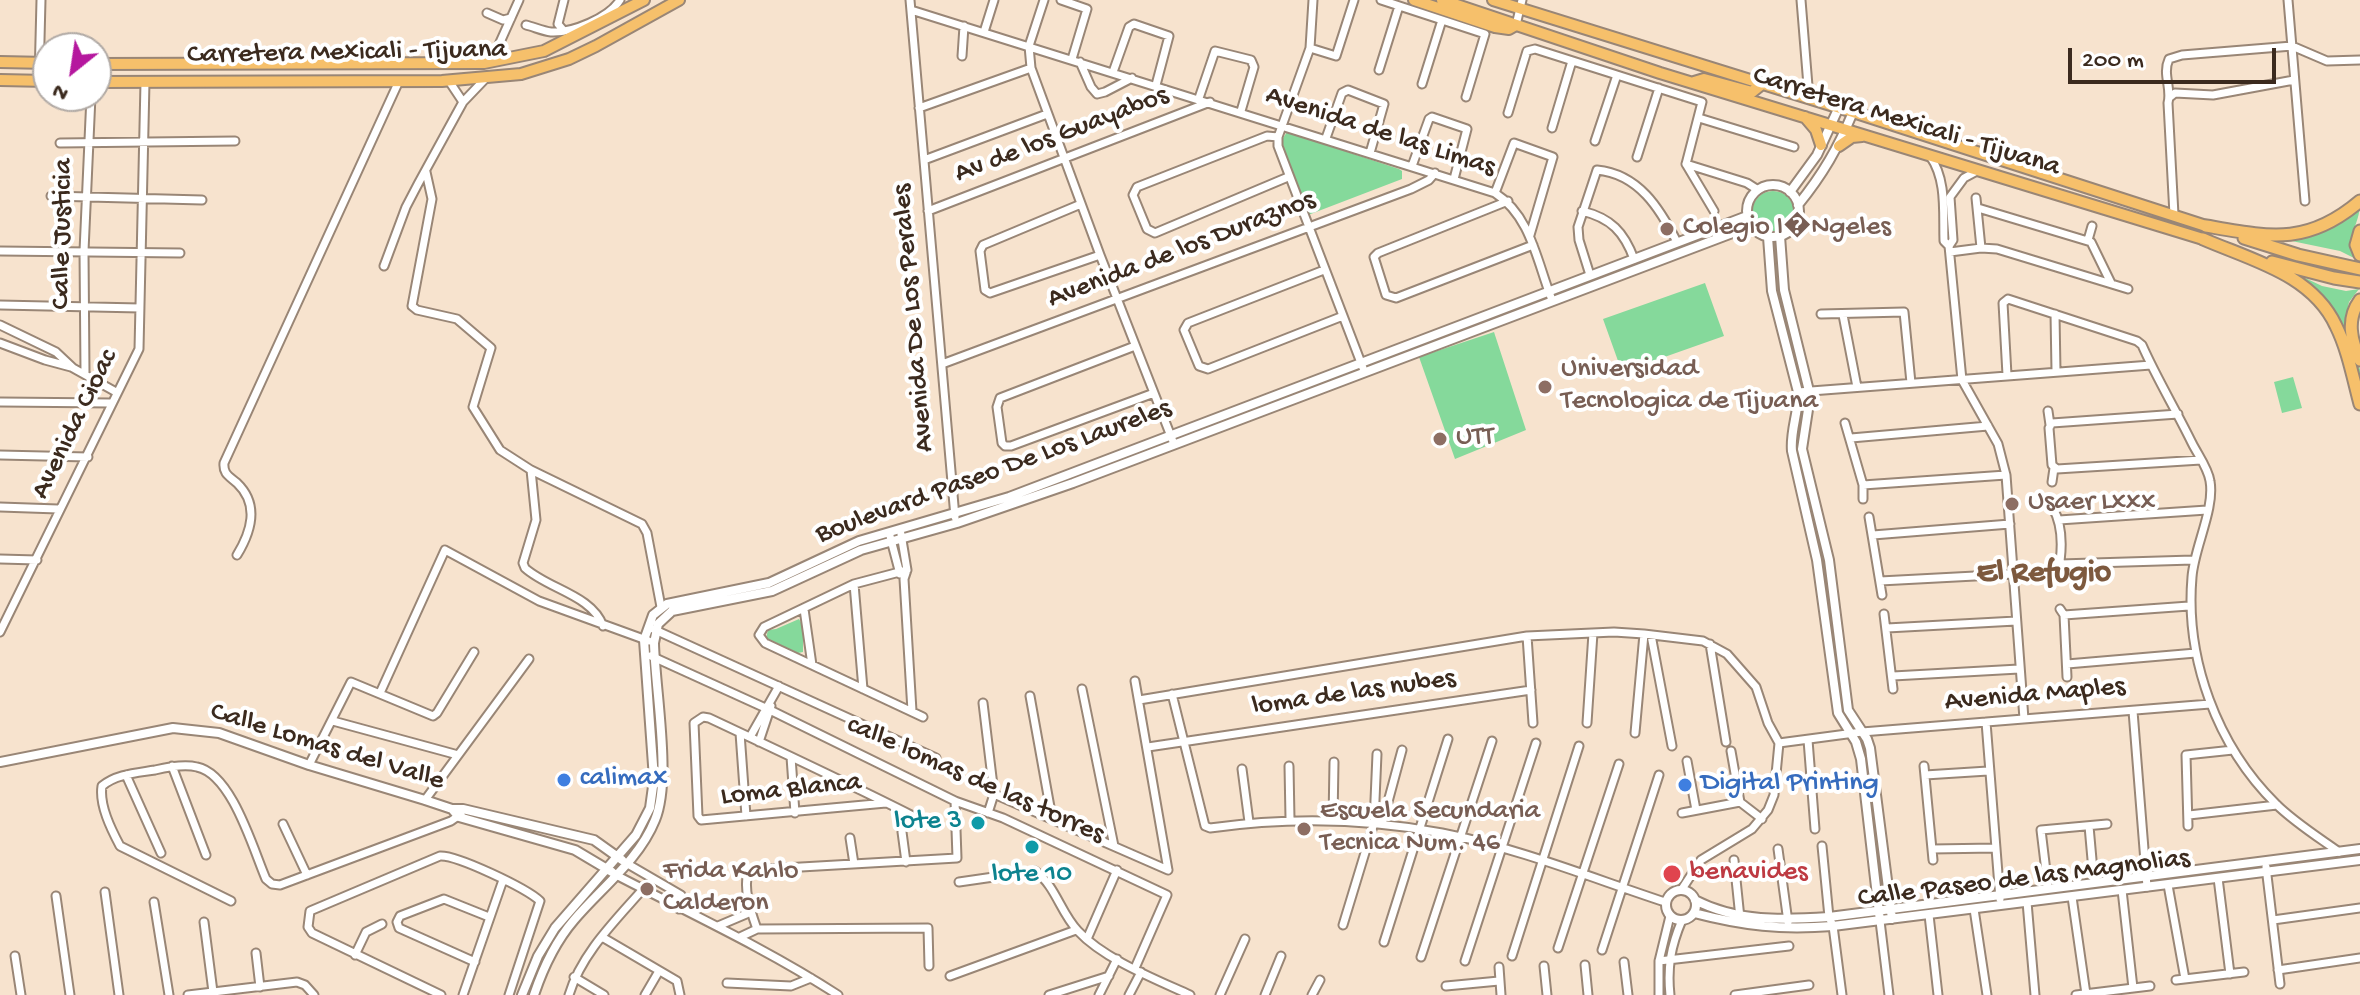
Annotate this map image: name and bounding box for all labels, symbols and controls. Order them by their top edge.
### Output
north arrow [32,32,112,112]
scale bar [2072,32,2280,82]
street label: Carretera Mexicali - Tijuana [187,34,507,74]
text: 200 m [2082,47,2144,76]
street label: Carretera Mexicali - Tijuana [1748,60,2064,186]
text: N [48,76,74,106]
street label: Av de los Guayabos [951,80,1173,192]
street label: Avenida de las Limas [1261,80,1499,186]
street label: Calle Justicia [46,158,82,310]
street label: Avenida De Los Perales [887,183,943,453]
street label: Avenida de los Duraznos [1044,184,1320,318]
place label: Colegio I�Ngeles [1683,212,1891,246]
marker: Colegio I�Ngeles [1658,220,1676,238]
street label: Avenida Cioac [25,345,127,505]
place label: Universidad Tecnologica de Tijuana [1561,354,1818,420]
marker: Universidad Tecnologica de Tijuana [1536,378,1554,396]
street label: Boulevard Paseo De Los Laureles [812,393,1176,553]
place label: UTT [1456,422,1494,456]
marker: UTT [1431,430,1449,448]
place label: Usaer Lxxx [2028,487,2155,521]
marker: Usaer Lxxx [2003,495,2021,513]
district label: El Refugio [1977,556,2111,594]
street label: loma de las nubes [1250,663,1458,725]
street label: Avenida Maples [1943,671,2127,721]
street label: Calle Lomas del Valle [206,696,448,800]
street label: calle lomas de las torres [841,709,1109,853]
place label: calimax [580,763,667,797]
street label: Loma Blanca [719,767,863,815]
place label: Digital Printing [1701,768,1879,802]
marker: calimax [555,771,573,789]
marker: Digital Printing [1676,776,1694,794]
place label: Escuela Secundaria Tecnica Num. 46 [1320,796,1540,862]
place label: lote 3 [894,806,962,840]
marker: lote 3 [969,814,987,832]
marker: Escuela Secundaria Tecnica Num. 46 [1295,820,1313,838]
marker: lote 10 [1023,838,1041,856]
street label: Calle Paseo de las Magnolias [1856,843,2192,917]
place label: Frida Kahlo Calderon [663,856,799,922]
place label: benavides [1690,857,1808,891]
place label: lote 10 [992,859,1072,893]
marker: benavides [1661,863,1683,885]
marker: Frida Kahlo Calderon [638,880,656,898]

